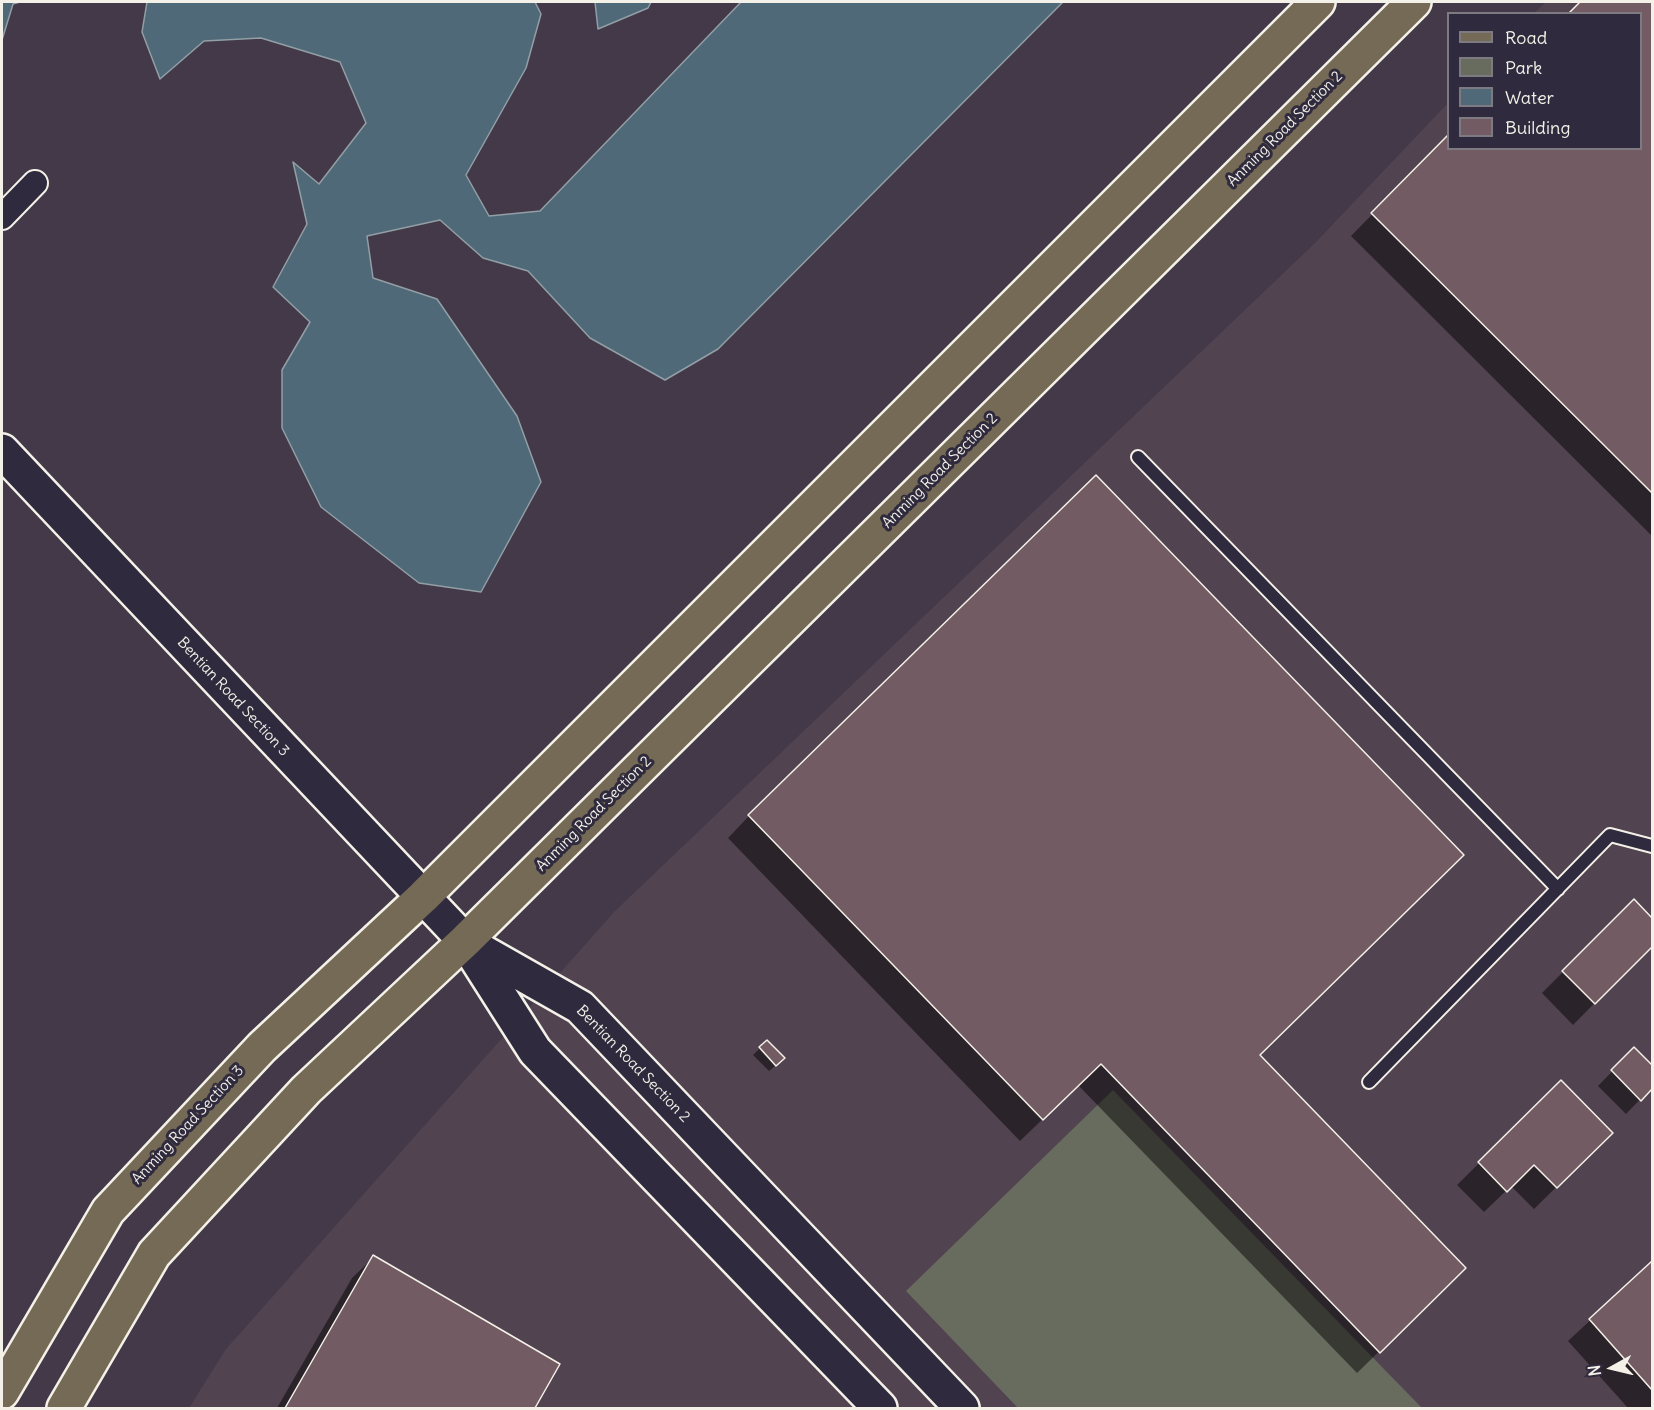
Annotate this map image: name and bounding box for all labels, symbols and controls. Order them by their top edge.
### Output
legend [1447,12,1642,150]
text: Road [1505,26,1547,49]
text: Park [1505,56,1542,79]
street label: Anming Road Section 2 [1224,68,1346,190]
text: Water [1505,86,1554,109]
text: Building [1505,116,1570,139]
street label: Anming Road Section 2 [879,410,1001,532]
street label: Bentian Road Section 3 [173,634,293,760]
street label: Anming Road Section 2 [533,753,655,875]
street label: Bentian Road Section 2 [572,1002,694,1126]
street label: Anming Road Section 3 [128,1062,248,1188]
north arrow [1582,1338,1642,1398]
text: N [1584,1364,1605,1377]

